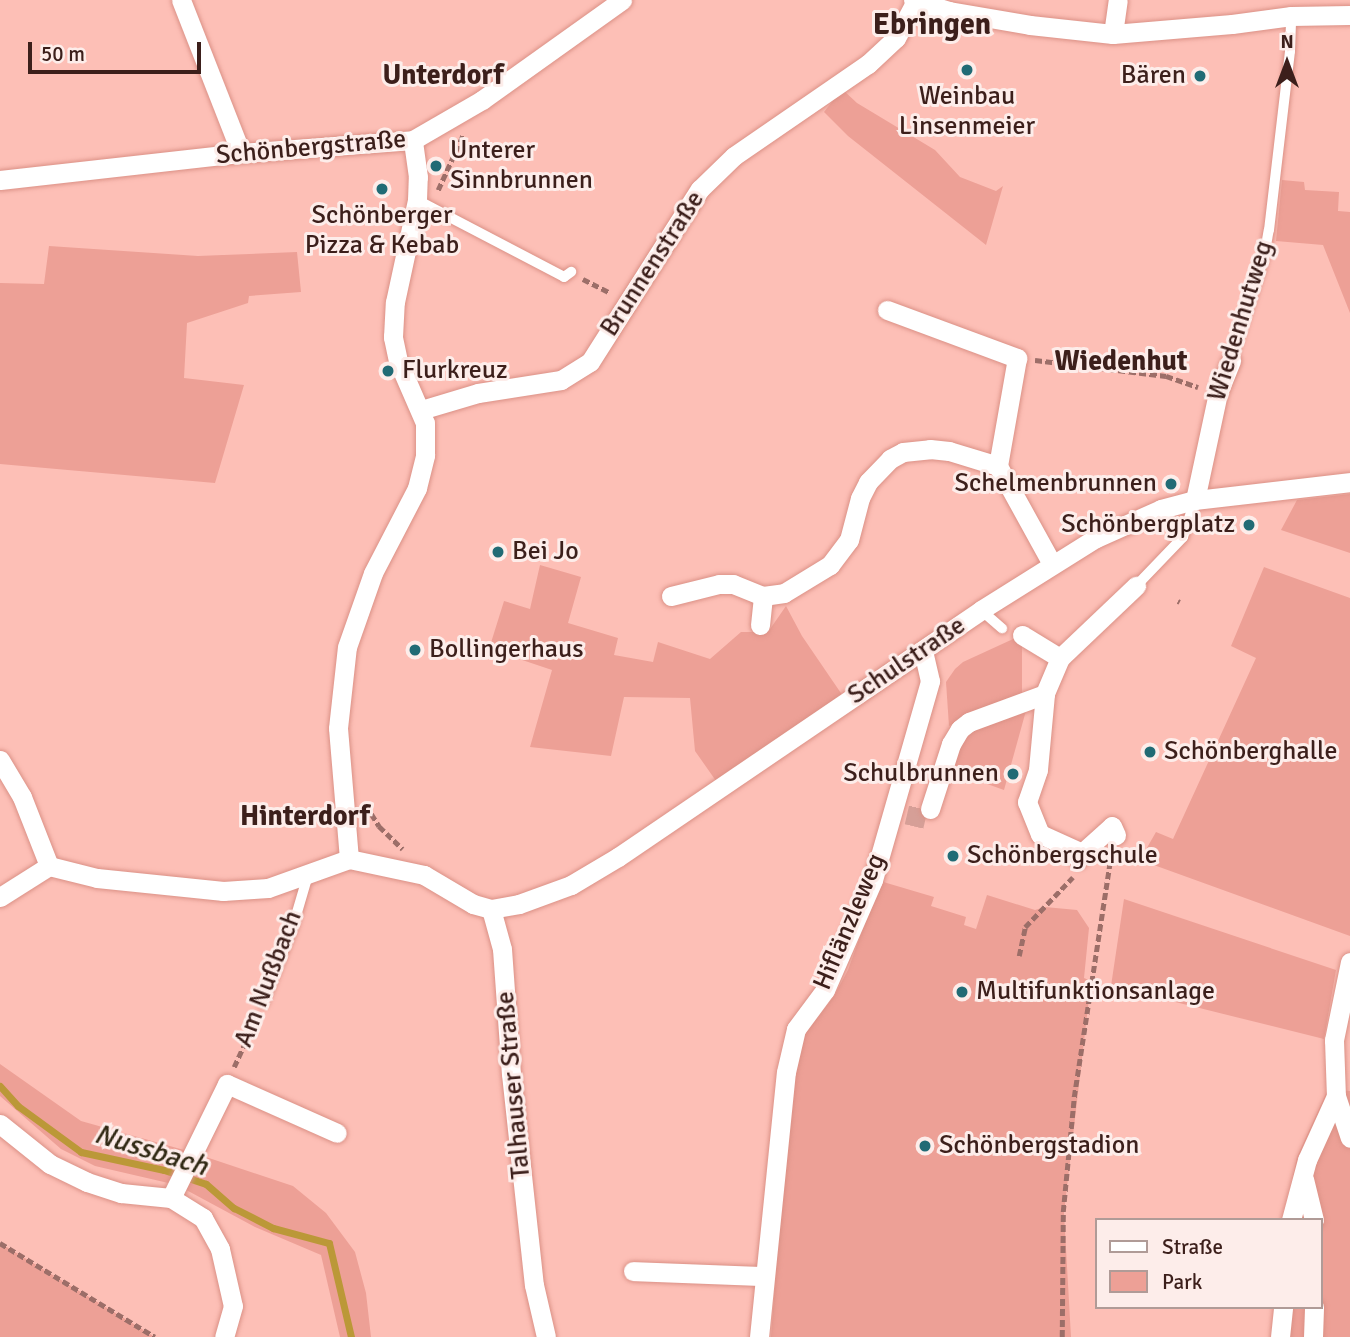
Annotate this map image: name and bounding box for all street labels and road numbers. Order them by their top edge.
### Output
street label: Schönbergstraße [215,124,407,172]
street label: Brunnenstraße [594,185,712,343]
street label: Wiedenhutweg [1202,237,1280,405]
street label: Schulstraße [842,610,972,712]
street label: Hiflänzleweg [807,849,893,995]
street label: Am Nußbach [229,906,309,1052]
street label: Talhauser Straße [490,990,538,1180]

